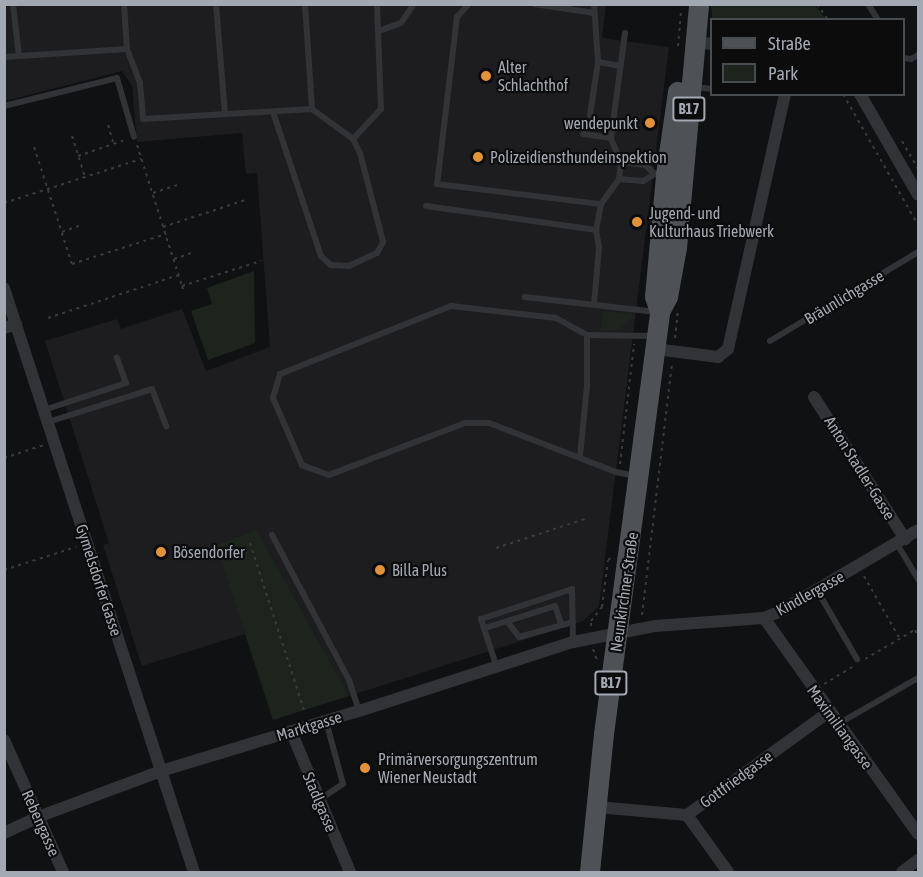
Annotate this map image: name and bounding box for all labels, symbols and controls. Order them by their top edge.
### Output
legend [710,18,905,96]
text: Straße [768,33,811,54]
place label: Alter Schlachthof [498,57,568,95]
text: Park [768,63,798,84]
marker: Alter Schlachthof [479,69,493,83]
road number: B17 [671,97,707,121]
place label: wendepunkt [564,113,638,133]
marker: wendepunkt [643,116,657,130]
place label: Polizeidiensthundeinspektion [490,147,667,167]
marker: Polizeidiensthundeinspektion [471,150,485,164]
place label: Jugend- und Kulturhaus Triebwerk [649,203,774,241]
marker: Jugend- und Kulturhaus Triebwerk [630,215,644,229]
street label: Bräunlichgasse [801,266,887,328]
street label: Anton Stadler-Gasse [820,413,900,523]
street label: Gymelsdorfer Gasse [72,522,126,638]
street label: Neunkirchner Straße [606,531,642,653]
place label: Bösendorfer [173,542,245,562]
marker: Bösendorfer [154,545,168,559]
place label: Billa Plus [392,560,447,580]
marker: Billa Plus [373,563,387,577]
street label: Kindlergasse [773,566,847,620]
road number: B17 [593,671,629,695]
street label: Maximiliangasse [803,681,877,773]
street label: Marktgasse [274,707,344,745]
street label: Gottfriedgasse [696,746,776,812]
place label: Primärversorgungszentrum Wiener Neustadt [378,749,538,787]
marker: Primärversorgungszentrum Wiener Neustadt [356,759,374,777]
street label: Stadlgasse [299,769,341,835]
street label: Rebengasse [18,787,64,859]

